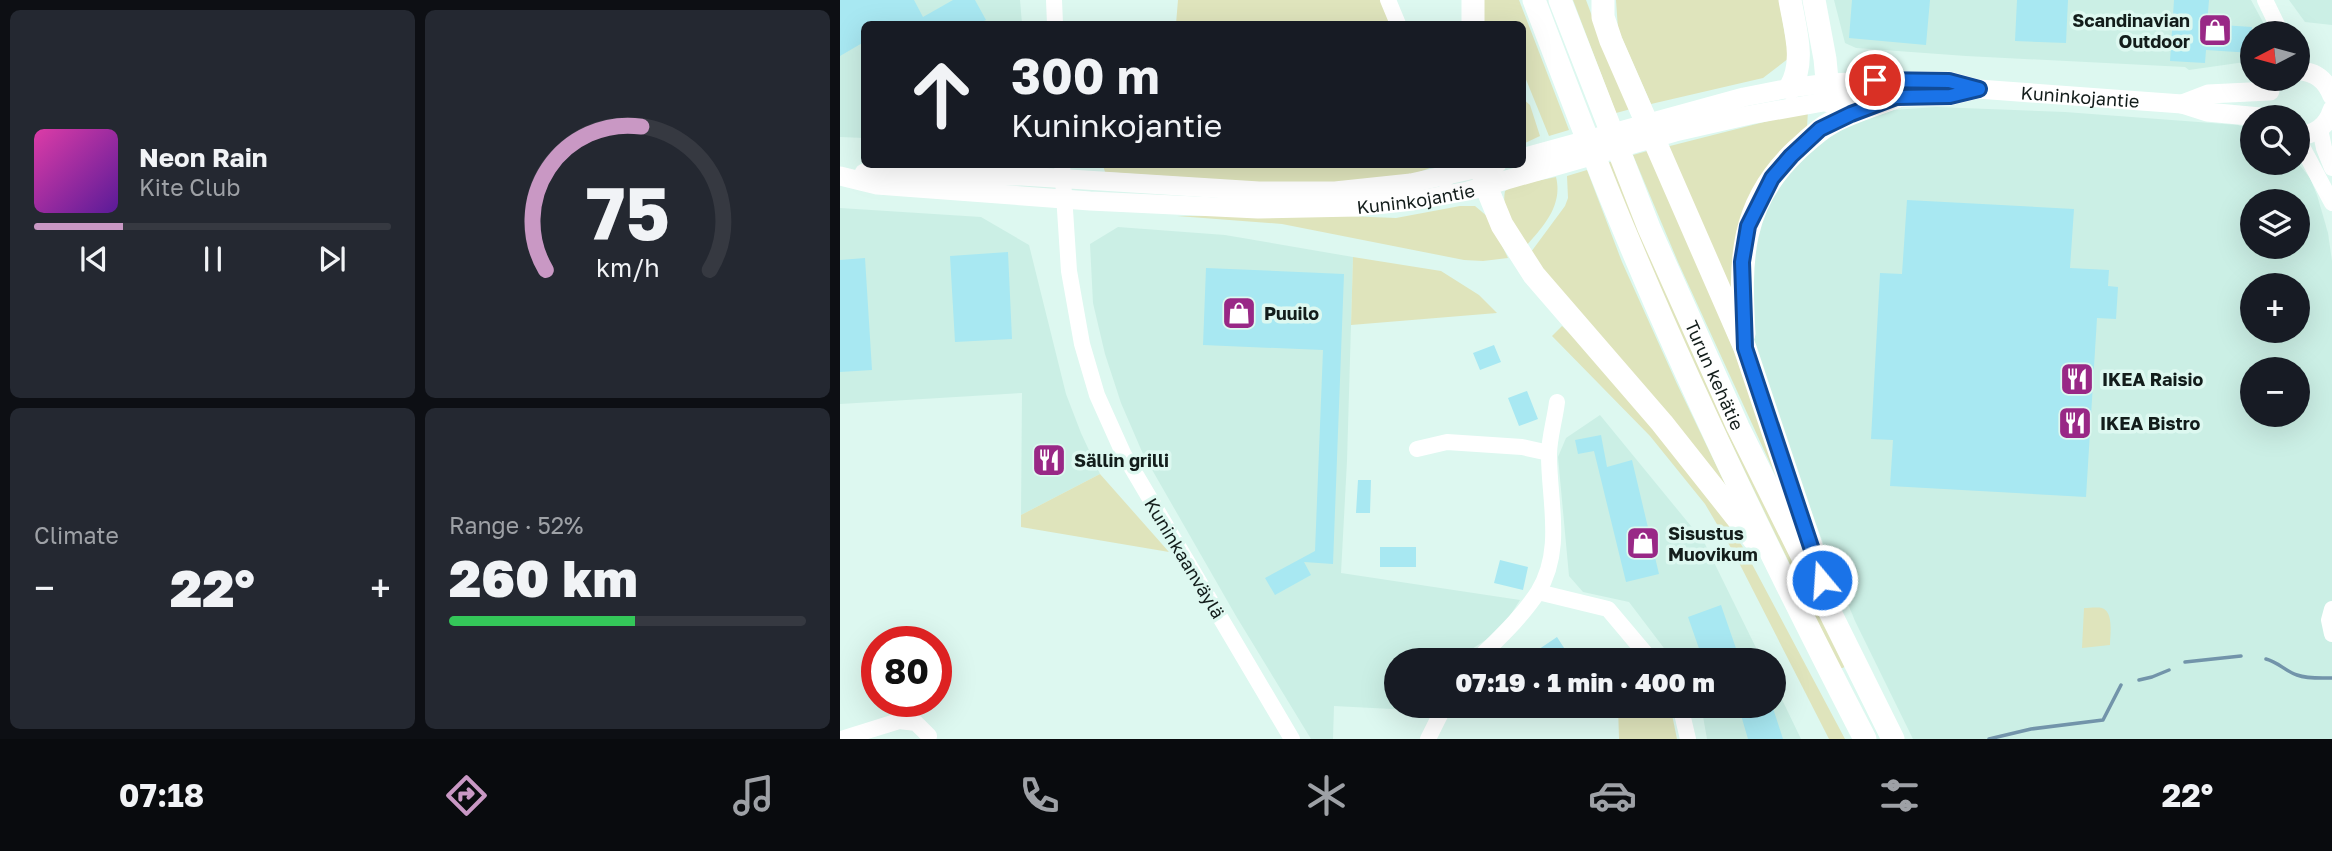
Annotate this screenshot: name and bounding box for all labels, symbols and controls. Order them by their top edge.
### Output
place label: Scandinavian Outdoor [2072,9,2190,52]
shop icon: Scandinavian Outdoor [2196,11,2234,49]
north arrow [2240,21,2310,91]
map controls [2240,21,2310,427]
text: 300 m [1011,46,1160,105]
icon: ahead [896,49,987,140]
pin [1845,50,1905,110]
icon: arrive [1856,61,1894,99]
street label: Kuninkojantie [2020,81,2140,112]
button: search [2240,105,2310,175]
text: Kuninkojantie [1011,106,1222,144]
text: Neon Rain [139,142,268,173]
text: 75 [585,169,670,256]
text: Kite Club [139,173,240,201]
street label: Kuninkojantie [1355,179,1477,218]
button: layers [2240,189,2310,259]
icon: previous [75,240,113,278]
icon: pause [194,240,232,278]
icon: next [313,240,351,278]
text: km/h [596,252,659,283]
button: + [2240,273,2310,343]
shop icon: Puuilo [1220,294,1258,332]
place label: Puuilo [1264,302,1319,324]
street label: Turun kehätie [1681,317,1749,433]
button: − [2240,357,2310,427]
restaurant icon: IKEA Raisio [2058,360,2096,398]
place label: IKEA Raisio [2102,368,2203,390]
restaurant icon: IKEA Bistro [2056,404,2094,442]
place label: IKEA Bistro [2100,412,2200,434]
restaurant icon: Sällin grilli [1030,441,1068,479]
place label: Sällin grilli [1074,449,1169,471]
street label: Kuninkaanväylä [1140,494,1230,622]
text: Range · 52% [449,511,583,539]
text: Climate [34,521,119,549]
place label: Sisustus Muovikum [1668,522,1758,565]
shop icon: Sisustus Muovikum [1624,524,1662,562]
position arrow [1785,543,1859,617]
text: 260 km [449,546,638,608]
text: 22° [170,556,255,618]
text: − [34,565,55,610]
text: + [370,565,391,610]
speed limit sign: 80 [861,626,952,717]
text: 07:19 · 1 min · 400 m [1455,667,1715,698]
icon: directions [442,771,491,820]
icon: music [729,771,778,820]
icon: phone [1015,771,1064,820]
icon: climate [1302,771,1351,820]
icon: car [1588,771,1637,820]
icon: filters [1875,771,1924,820]
text: 07:18 [119,776,204,814]
text: 22° [2162,776,2213,814]

